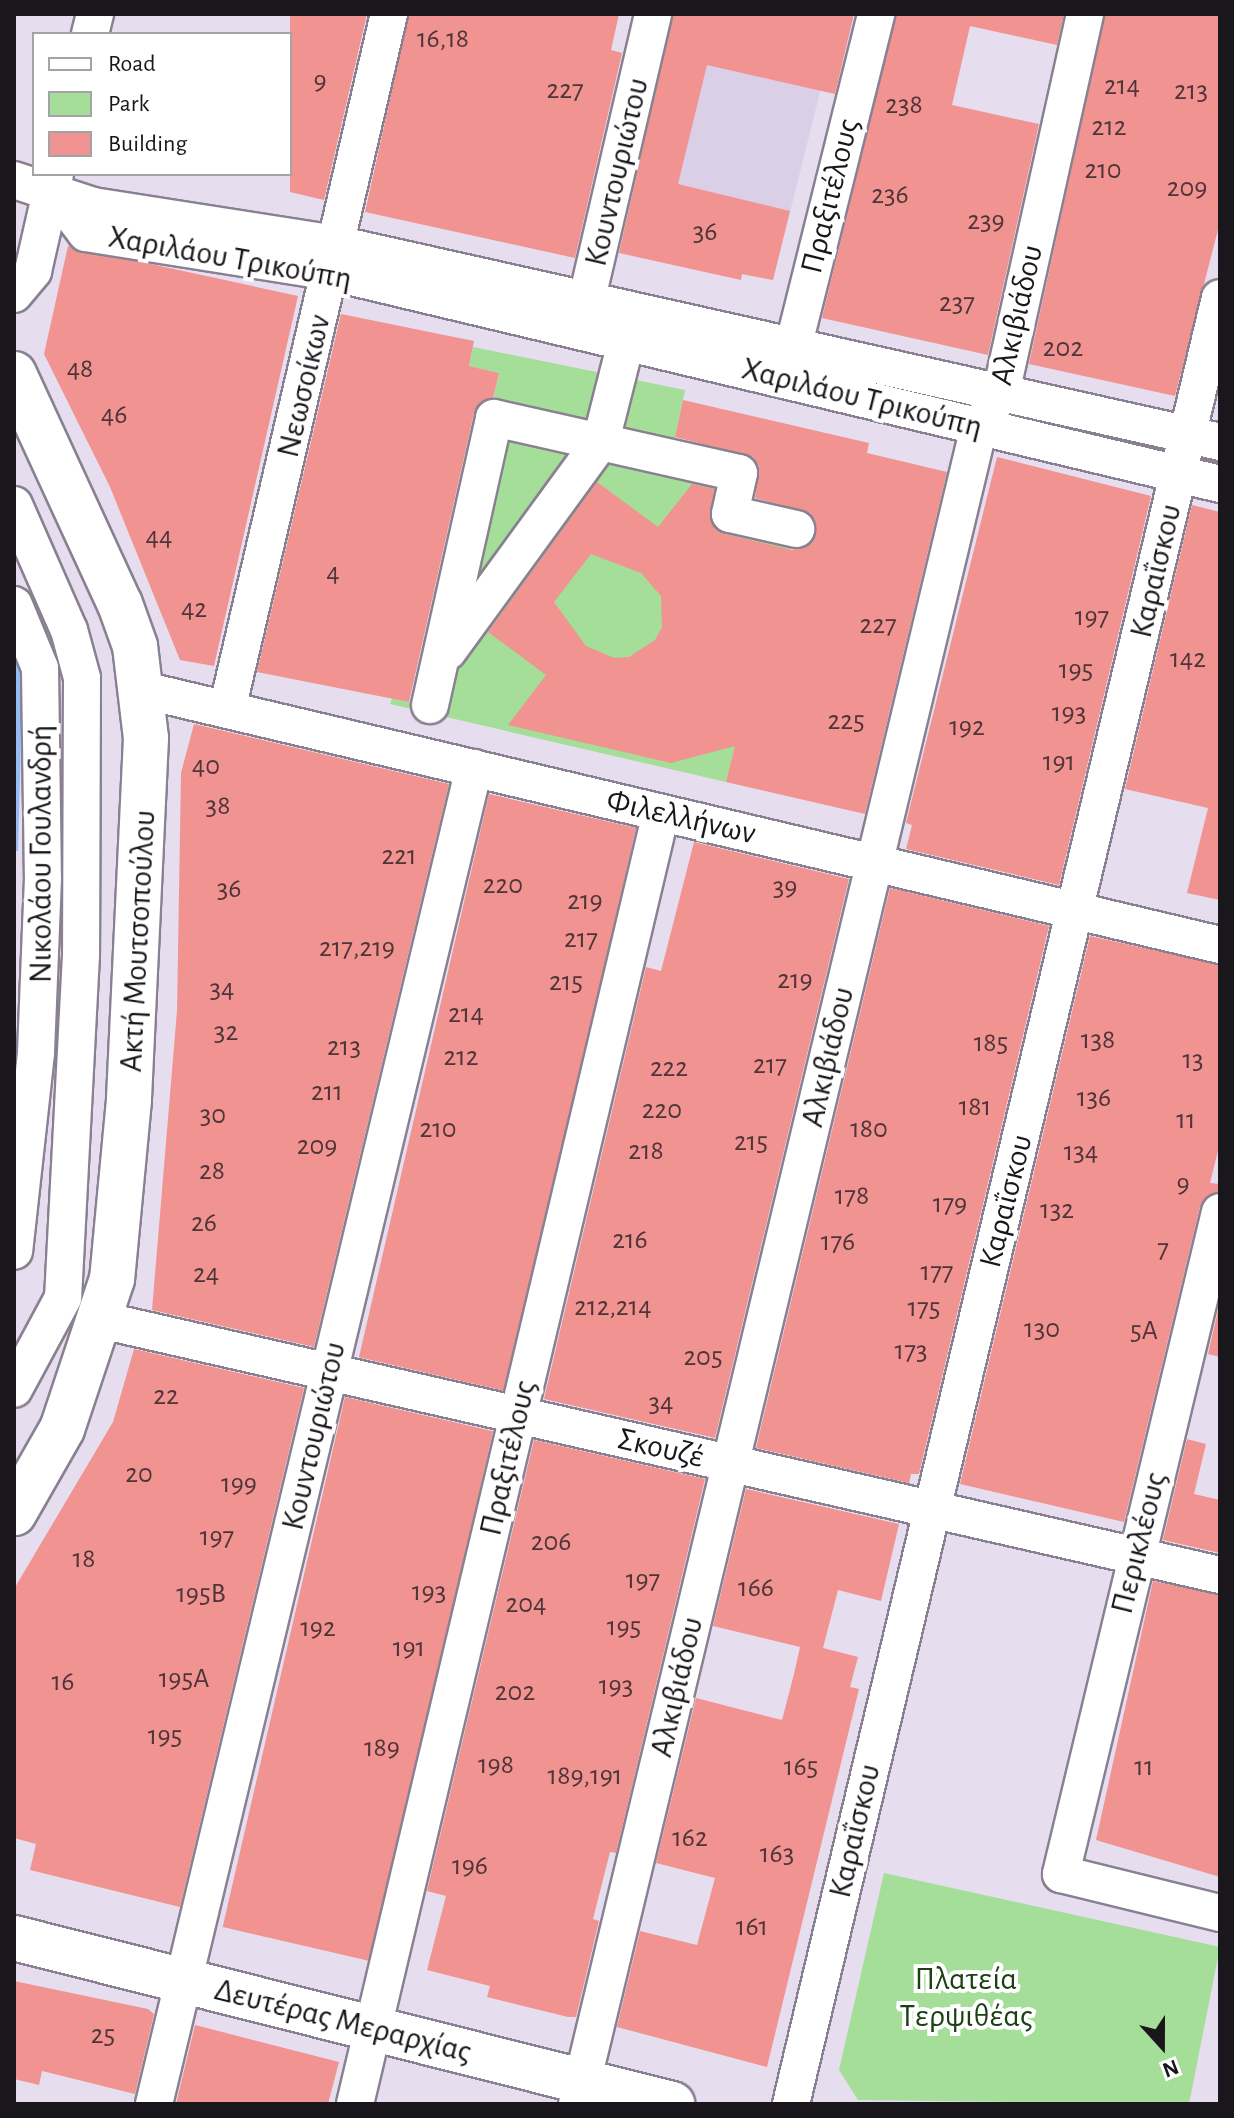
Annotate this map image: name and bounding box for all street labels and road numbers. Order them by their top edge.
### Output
street label: Κουντουριώτου [577,74,657,270]
street label: Πραξιτέλους [792,115,868,277]
street label: Χαριλάου Τρικούπη [105,218,355,298]
street label: Αλκιβιάδου [982,241,1052,389]
street label: Νεωσοίκων [269,311,339,461]
street label: Χαριλάου Τρικούπη [738,350,986,446]
street label: Καραΐσκου [1122,500,1190,642]
street label: Νικολάου Γουλανδρή [22,725,60,983]
street label: Φιλελλήνων [603,781,759,853]
street label: Ακτή Μουτσοπούλου [112,809,164,1073]
street label: Αλκιβιάδου [793,983,863,1131]
street label: Καραΐσκου [971,1130,1041,1272]
street label: Κουντουριώτου [274,1338,354,1534]
street label: Πραξιτέλους [472,1377,544,1539]
street label: Σκουζέ [614,1419,708,1477]
street label: Περικλέους [1103,1468,1175,1618]
street label: Αλκιβιάδου [642,1613,712,1761]
street label: Καραΐσκου [821,1760,889,1902]
street label: Δευτέρας Μεραρχίας [211,1971,475,2071]

